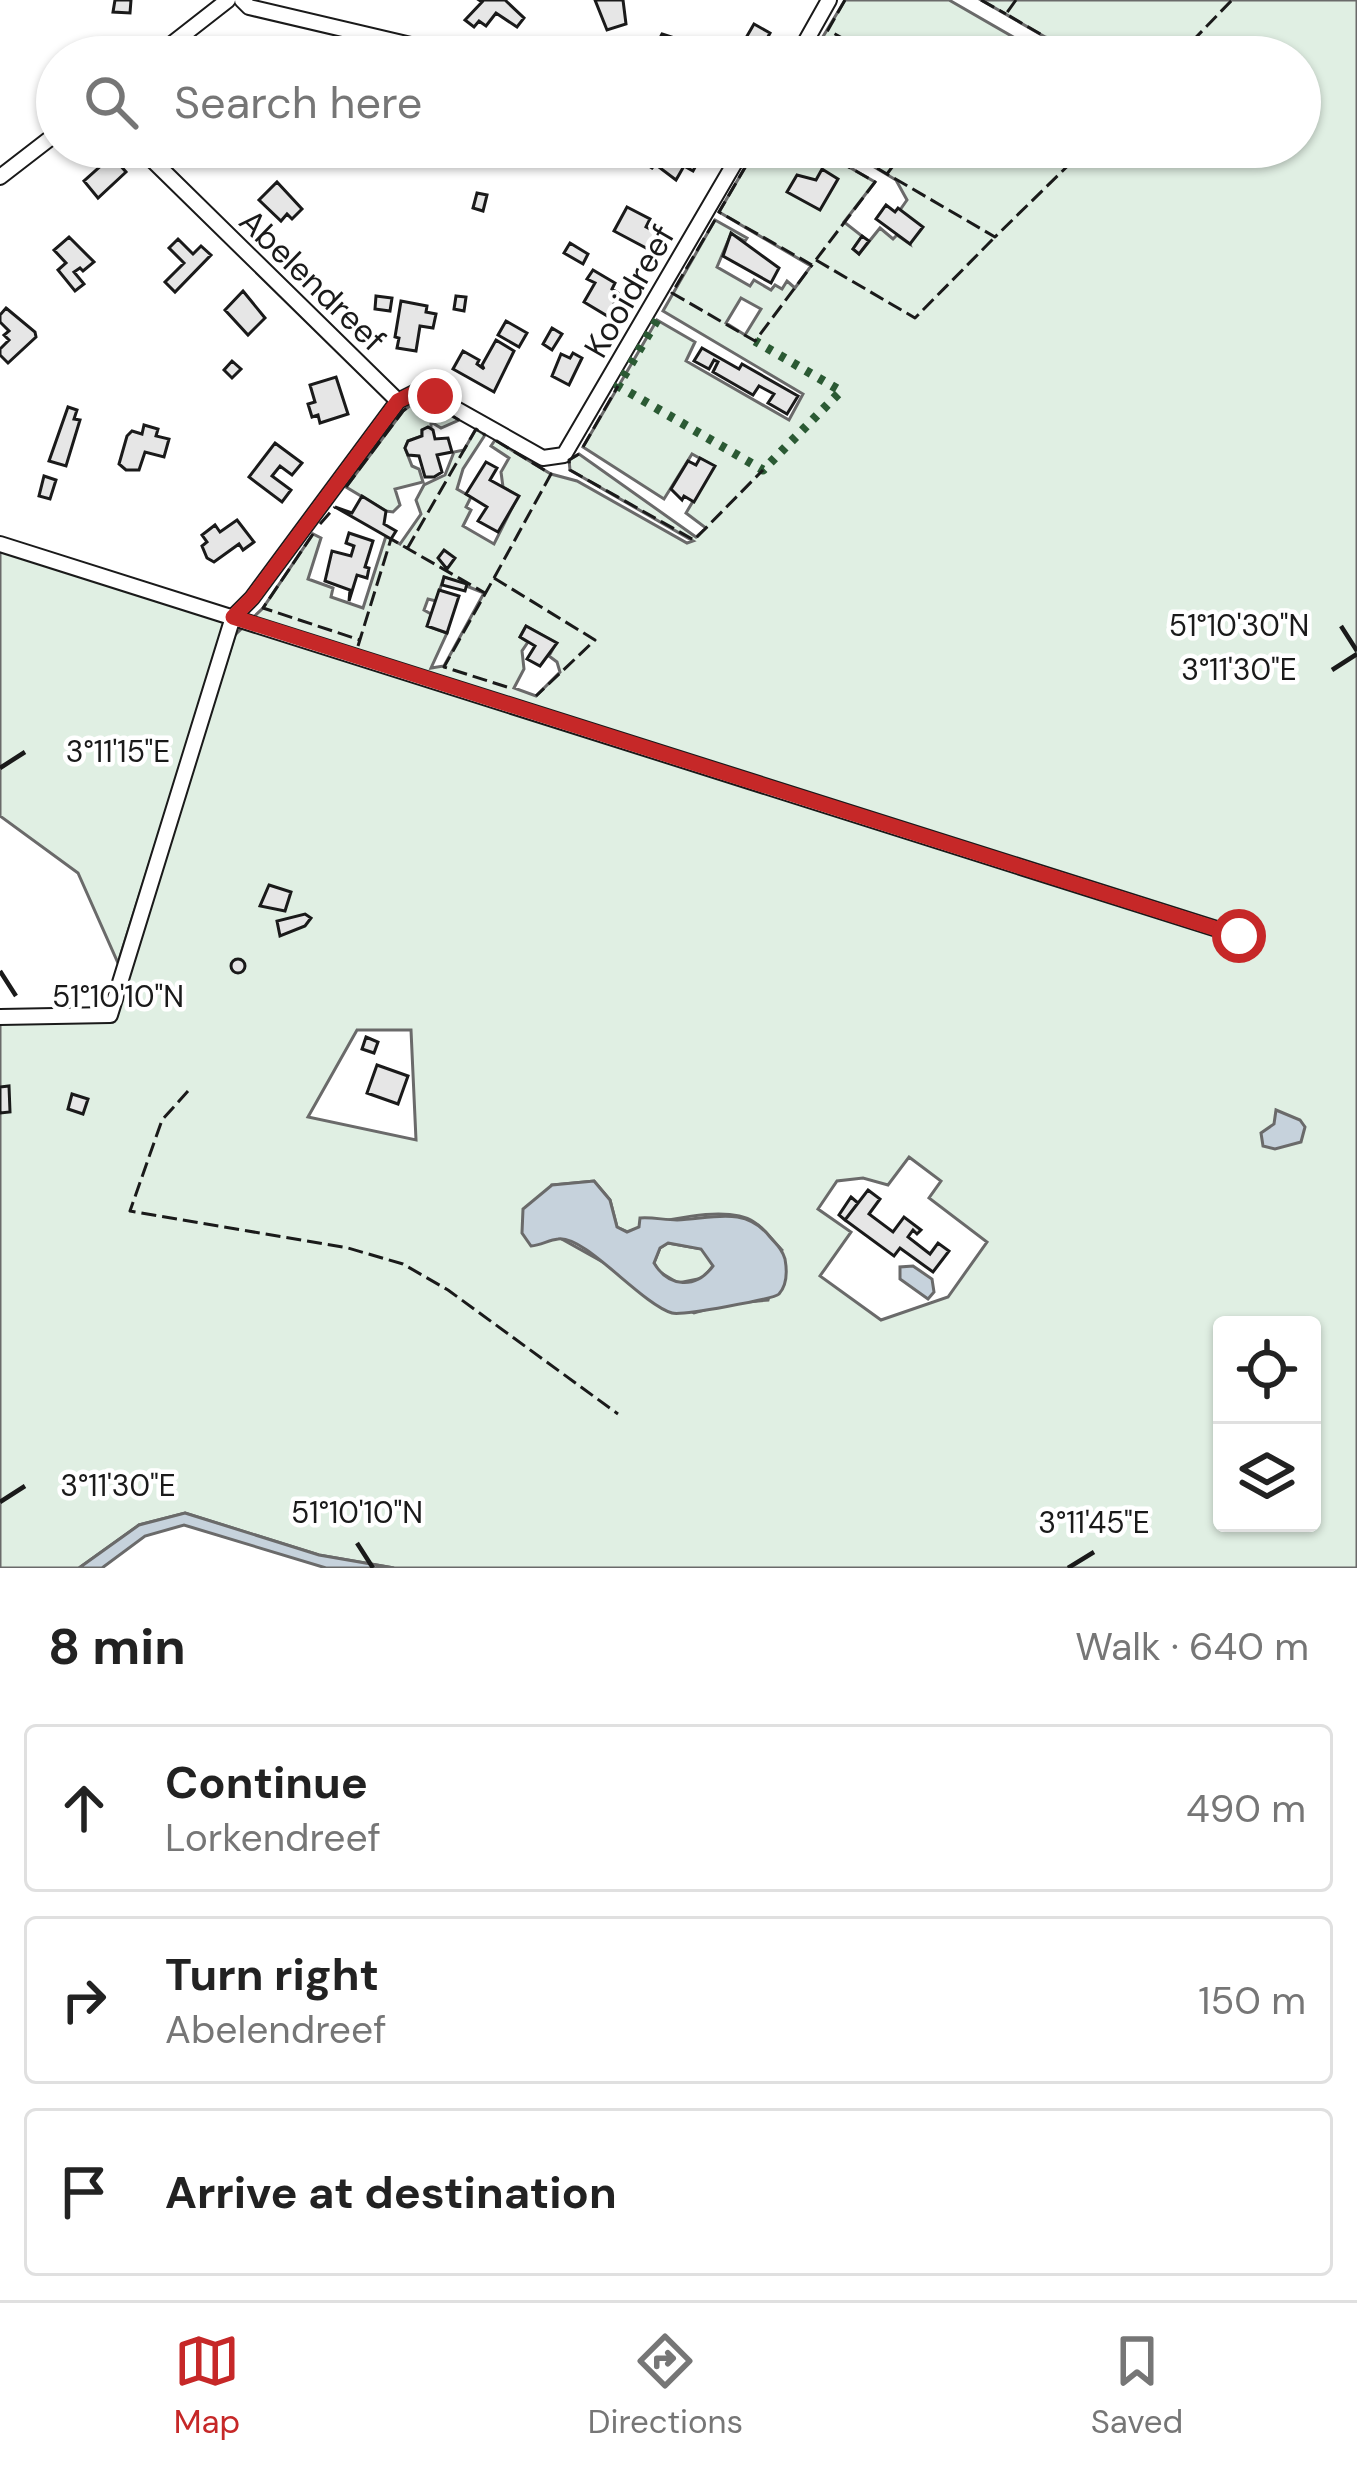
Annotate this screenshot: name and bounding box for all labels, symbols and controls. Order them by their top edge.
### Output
search box [36,36,1321,168]
icon: search [78,69,144,135]
text: Search here [174,73,422,132]
street label: Abelendreef [230,200,395,361]
street label: Kooidreef [574,217,685,365]
route end [408,369,462,423]
text: 51°10'30"N [1169,606,1309,645]
text: 3°11'30"E [1181,650,1297,689]
text: 3°11'15"E [66,732,170,771]
route start [1212,909,1266,963]
text: 51°10'10"N [52,977,184,1016]
map controls [1213,1316,1321,1532]
button: locate [1213,1316,1321,1424]
button: layers [1213,1424,1321,1532]
text: 3°11'30"E [60,1466,176,1505]
text: 51°10'10"N [291,1493,423,1532]
text: 3°11'45"E [1038,1503,1150,1542]
text: 8 min [48,1613,186,1680]
text: Walk · 640 m [1075,1621,1309,1672]
text: Continue [165,1753,368,1812]
icon: ahead [51,1775,117,1841]
text: 490 m [1186,1783,1306,1834]
text: Lorkendreef [165,1812,381,1863]
text: Turn right [165,1945,379,2004]
icon: right [51,1967,117,2033]
text: 150 m [1198,1975,1306,2026]
text: Abelendreef [165,2004,386,2055]
icon: arrive [51,2159,117,2225]
text: Arrive at destination [165,2163,617,2222]
tab: Map [174,2328,240,2443]
tab: Directions [588,2328,743,2443]
tab: Saved [1091,2328,1183,2443]

